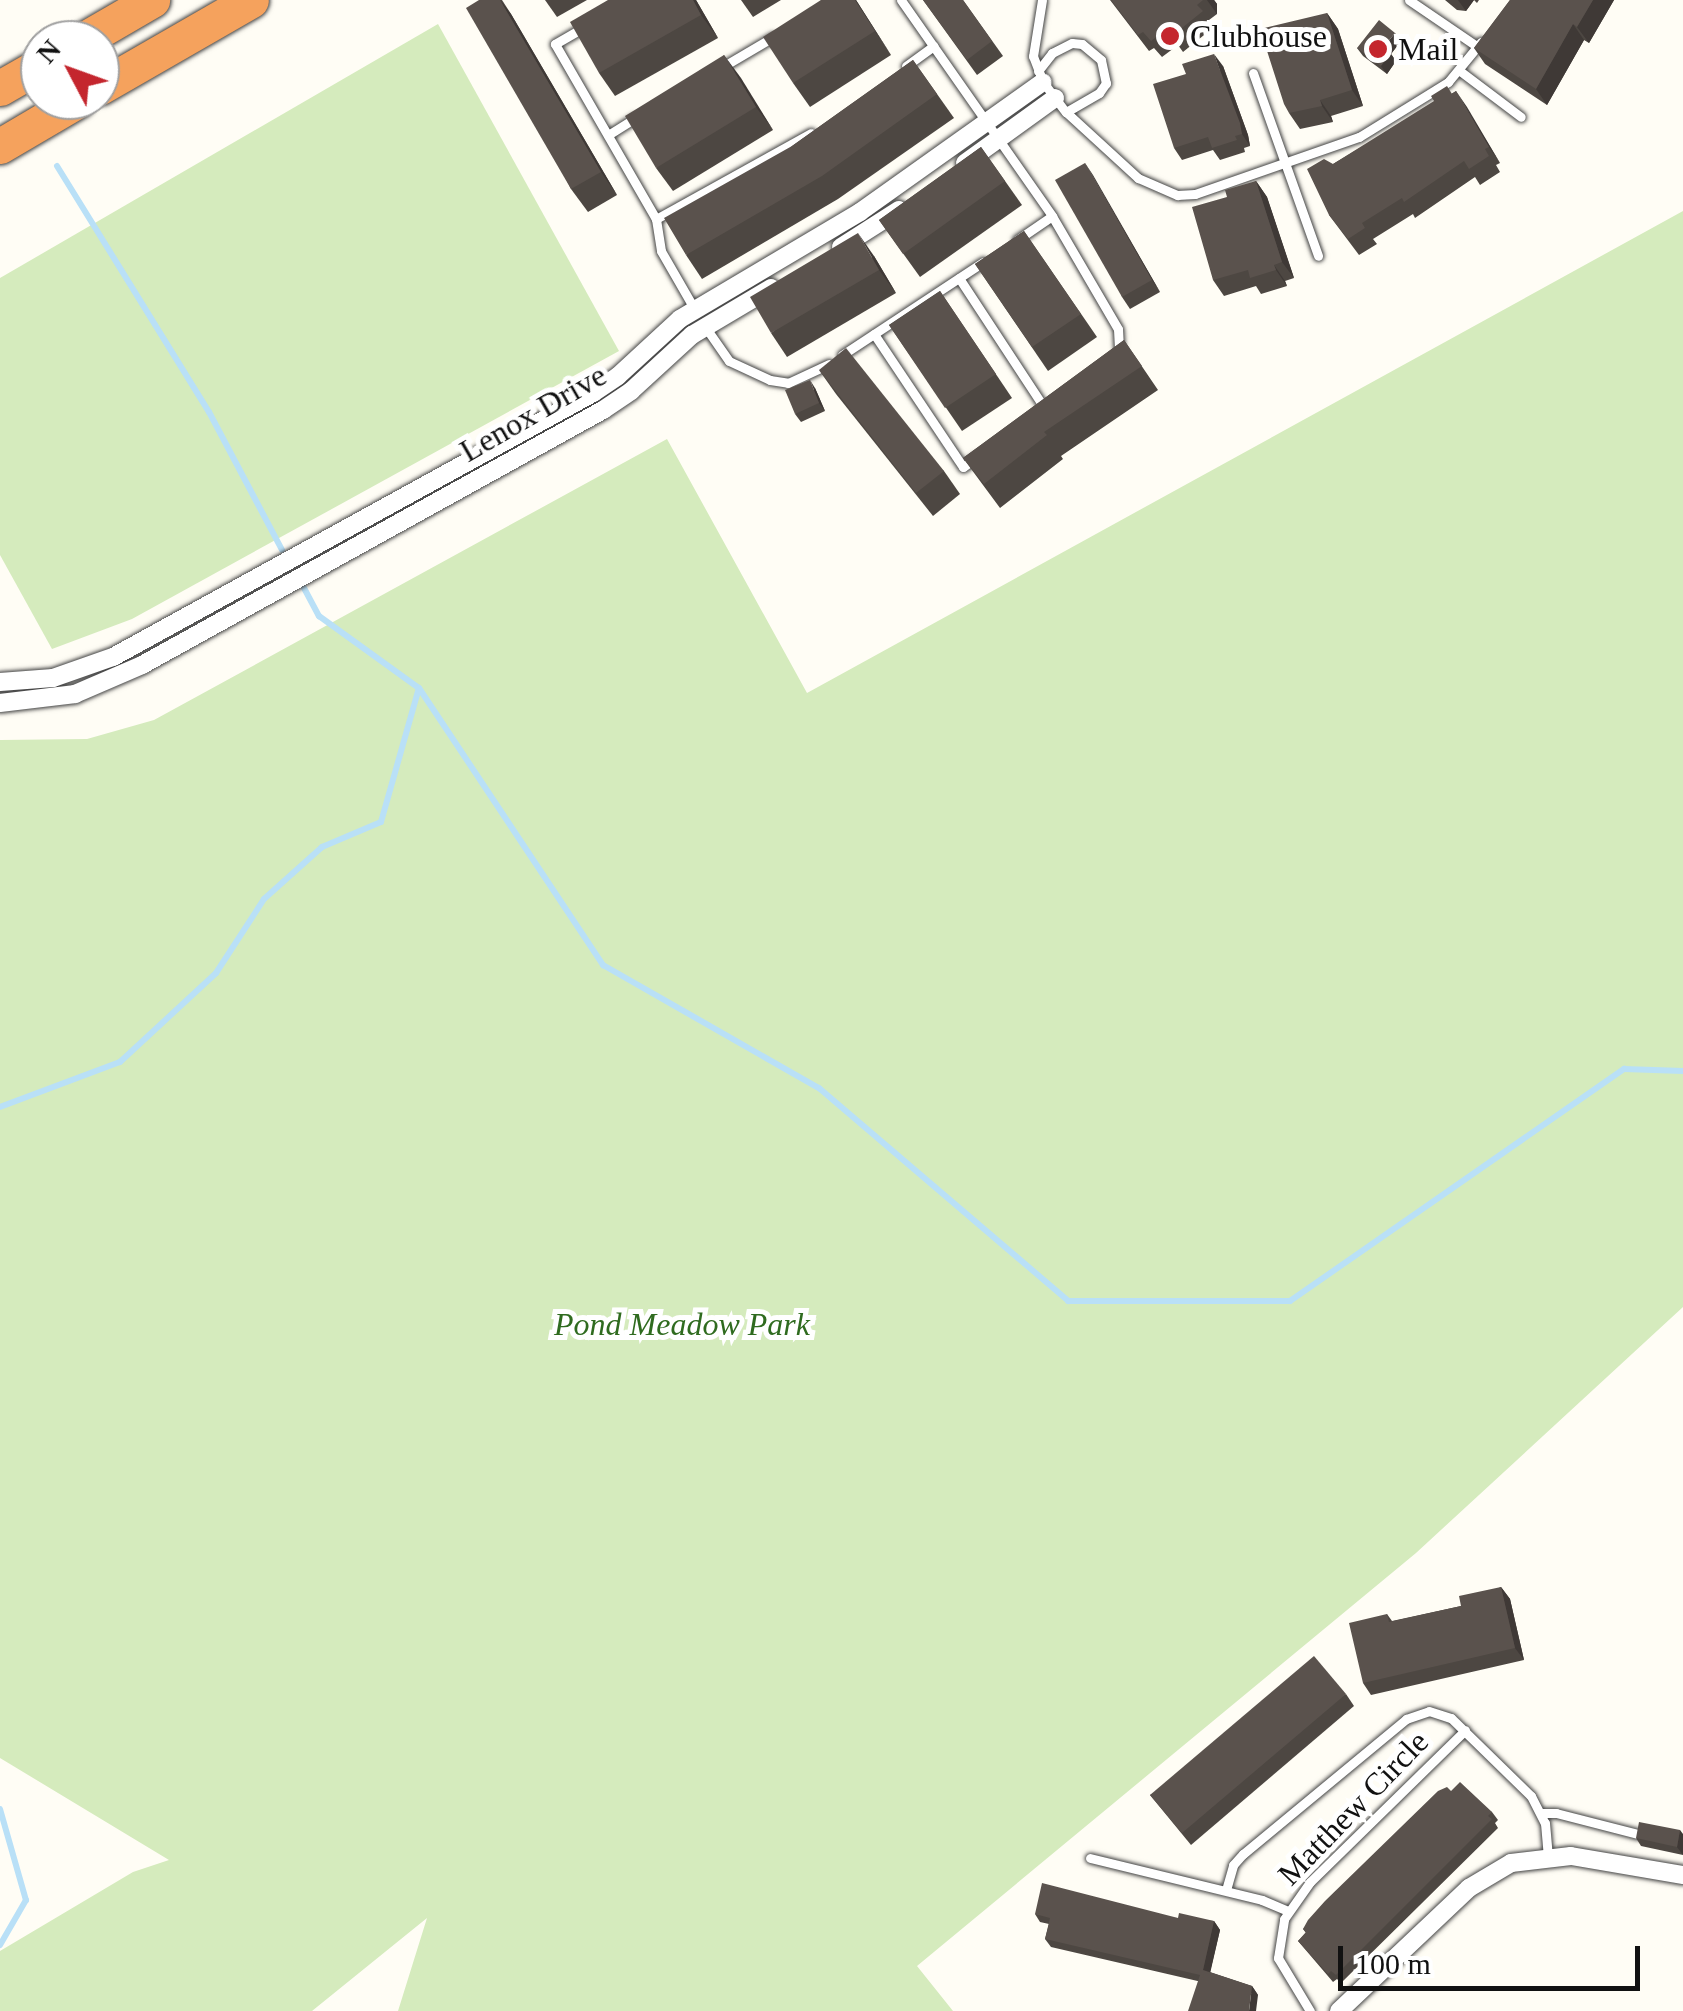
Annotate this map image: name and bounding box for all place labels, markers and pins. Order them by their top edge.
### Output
place label: Clubhouse [1190,17,1327,55]
marker: Clubhouse [1159,25,1181,47]
place label: Mail [1398,30,1458,68]
marker: Mail [1367,38,1389,60]

